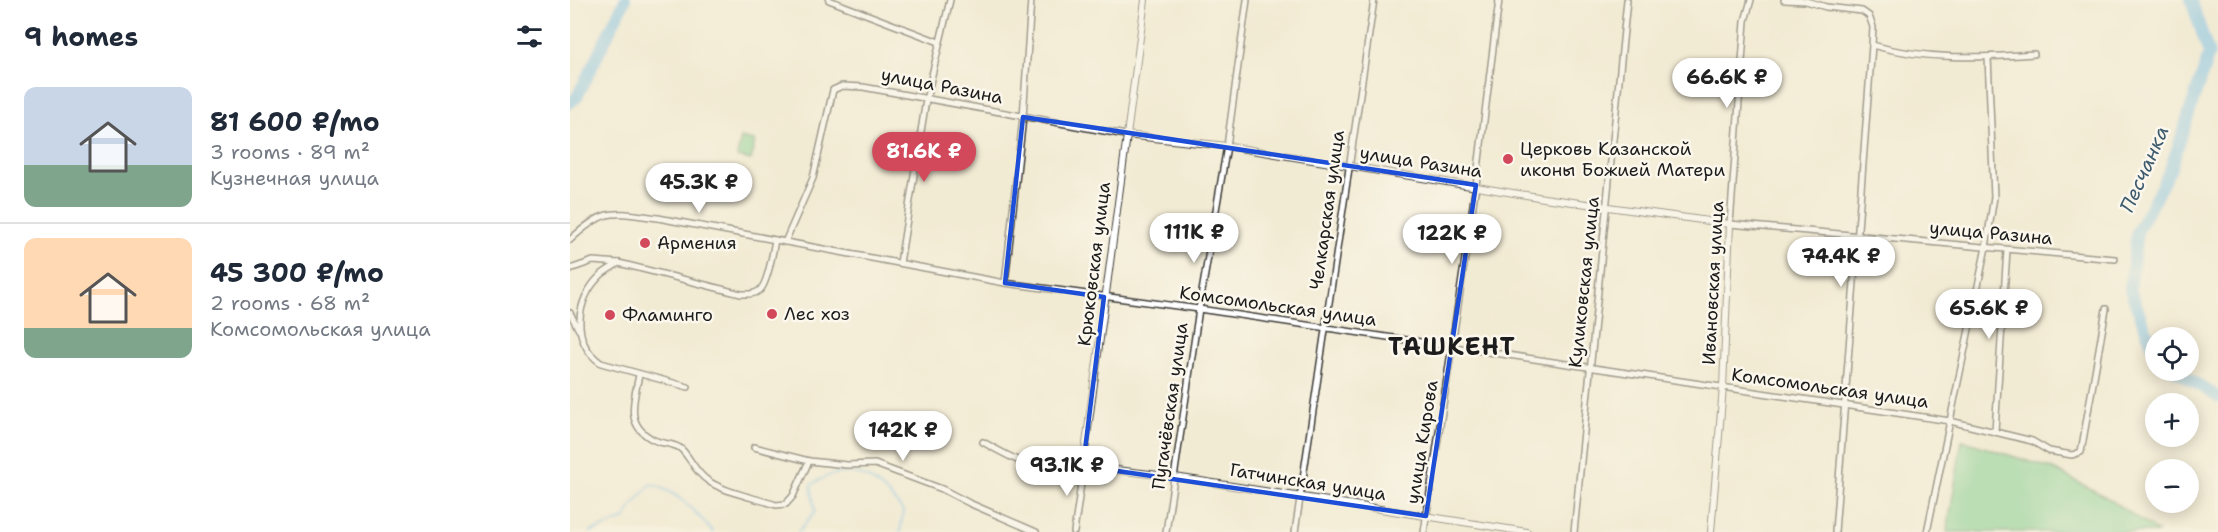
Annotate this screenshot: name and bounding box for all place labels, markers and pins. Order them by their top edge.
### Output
pin: 66.6K ₽ [1672,58,1782,109]
pin: 81.6K ₽ [869,132,979,183]
place label: Церковь Казанской иконы Божией Матери [1520,137,1725,182]
marker: Церковь Казанской иконы Божией Матери [1501,152,1515,166]
pin: 45.3K ₽ [644,163,754,214]
pin: 111K ₽ [1145,213,1243,264]
pin: 122K ₽ [1403,214,1501,265]
place label: Армения [657,231,737,255]
marker: Армения [638,236,652,250]
pin: 74.4K ₽ [1786,237,1896,288]
pin: 65.6K ₽ [1934,289,2044,340]
place label: Лес хоз [784,302,850,326]
place label: Фламинго [622,303,713,327]
marker: Лес хоз [765,307,779,321]
marker: Фламинго [603,308,617,322]
pin: 142K ₽ [854,411,952,462]
pin: 93.1K ₽ [1012,446,1122,497]

